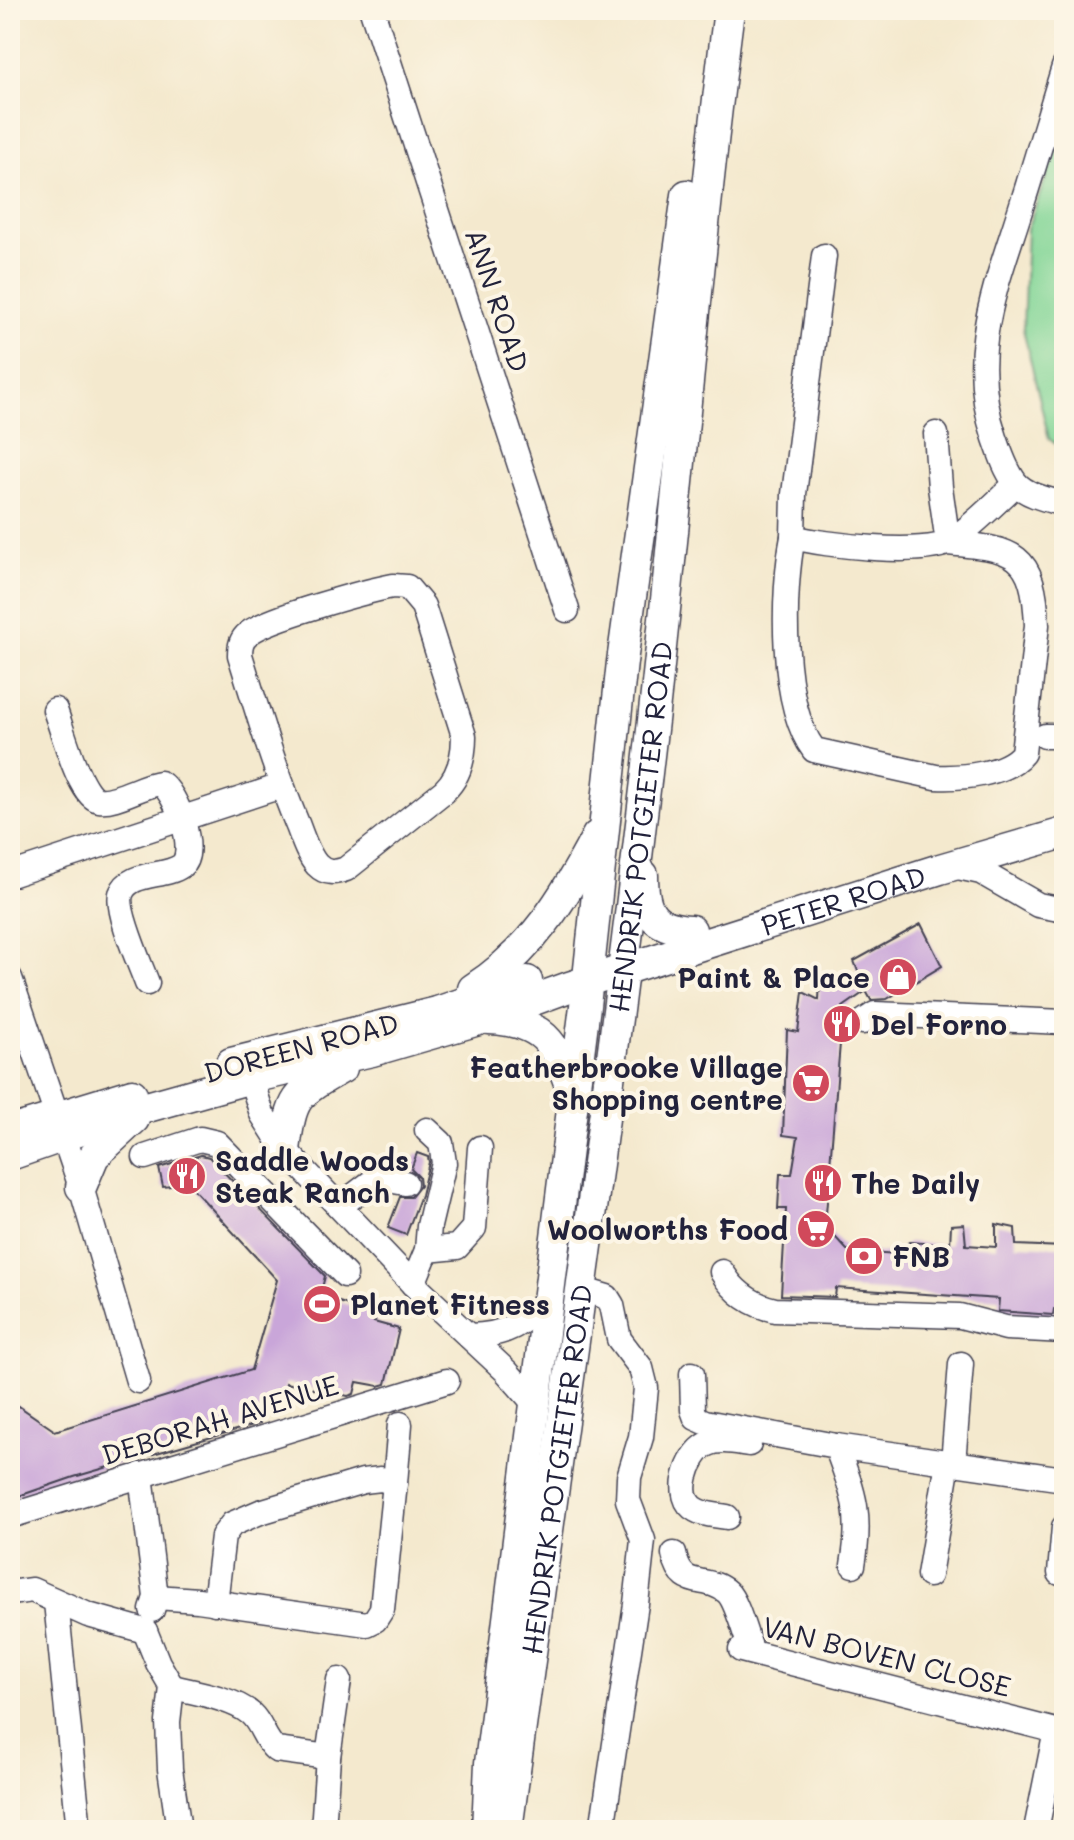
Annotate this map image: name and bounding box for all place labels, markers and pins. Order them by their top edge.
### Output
shop icon: Paint & Place [877,956,919,998]
place label: Paint & Place [677,959,870,995]
restaurant icon: Del Forno [821,1003,863,1045]
place label: Del Forno [870,1006,1007,1042]
place label: Featherbrooke Village Shopping centre [469,1049,783,1117]
supermarket icon: Featherbrooke Village Shopping centre [790,1062,832,1104]
place label: Saddle Woods Steak Ranch [215,1142,409,1210]
restaurant icon: Saddle Woods Steak Ranch [166,1155,208,1197]
restaurant icon: The Daily [802,1162,844,1204]
place label: The Daily [851,1165,980,1202]
supermarket icon: Woolworths Food [795,1208,837,1250]
place label: Woolworths Food [547,1211,788,1247]
bank icon: FNB [843,1235,885,1277]
place label: FNB [892,1238,950,1274]
sports icon: Planet Fitness [301,1283,343,1325]
place label: Planet Fitness [350,1286,550,1322]

